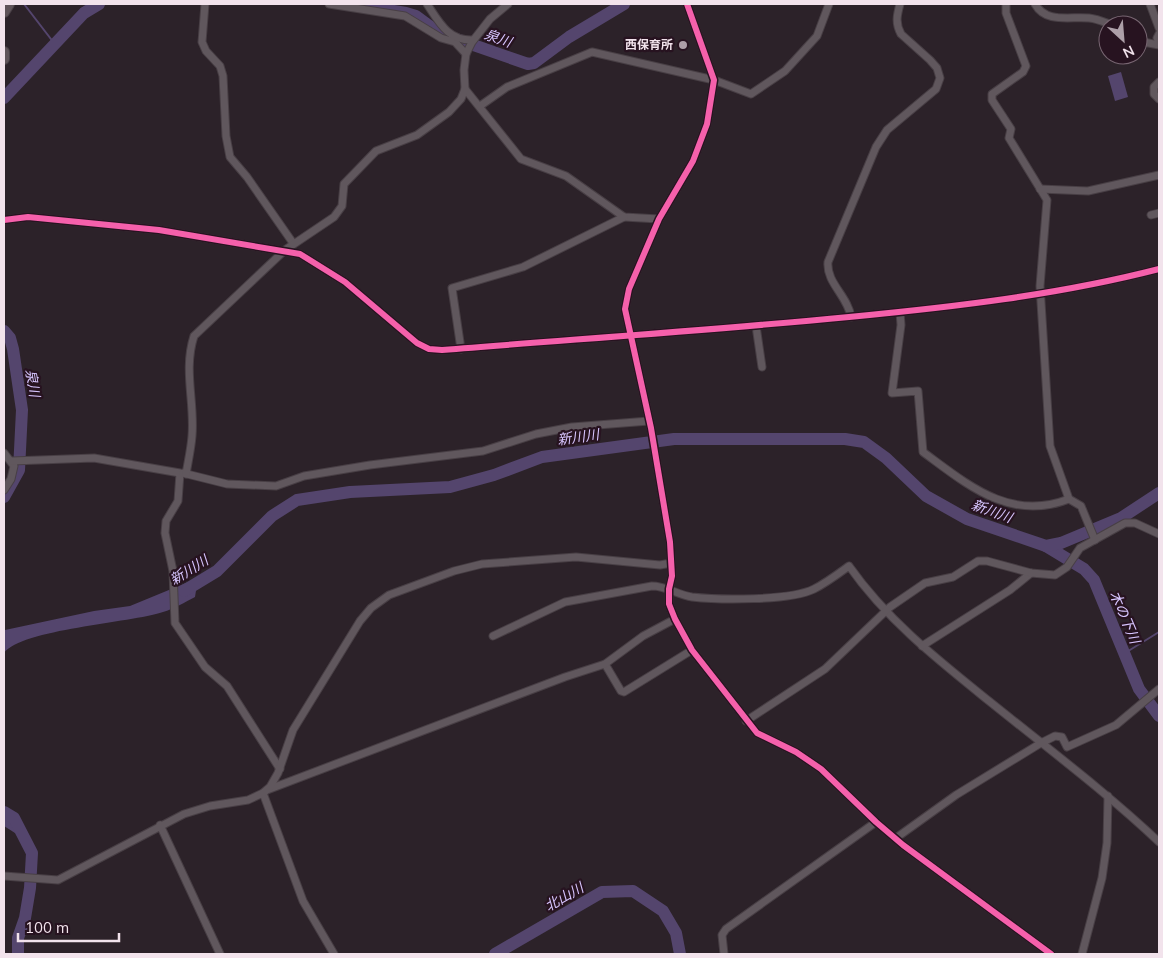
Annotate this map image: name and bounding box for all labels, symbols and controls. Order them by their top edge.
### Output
north arrow [1098,15,1148,65]
water label: 泉川 [482,25,516,52]
place label: 西保育所 [625,37,673,52]
marker: 西保育所 [677,39,689,51]
text: N [1120,41,1137,62]
water label: 泉川 [22,368,44,400]
water label: 新川川 [556,425,602,449]
water label: 新川川 [969,495,1017,527]
water label: 新川川 [166,550,213,589]
water label: 木の下川 [1106,588,1145,648]
water label: 北山川 [541,878,588,915]
scale bar [18,910,119,942]
text: 100 m [25,918,69,937]

